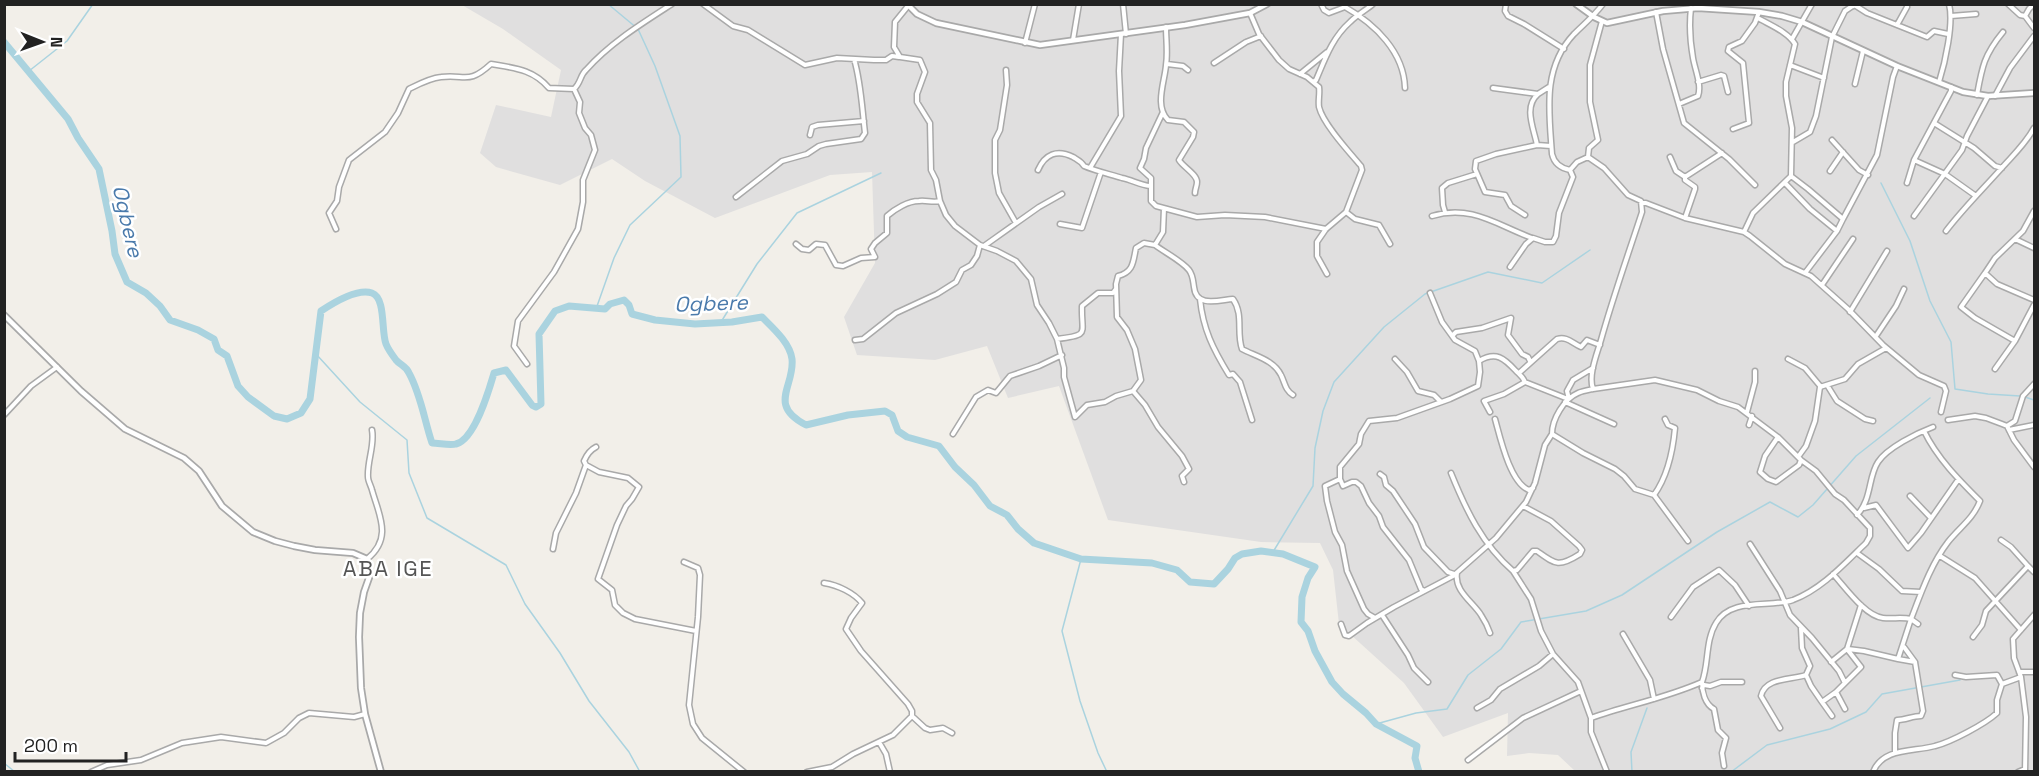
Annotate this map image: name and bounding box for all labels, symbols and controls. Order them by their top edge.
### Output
north arrow [12,12,72,72]
text: N [46,37,67,48]
water label: Ogbere [107,182,150,261]
water label: Ogbere [674,288,750,318]
district label: ABA IGE [343,554,433,582]
scale bar [15,725,126,763]
text: 200 m [24,734,78,757]

